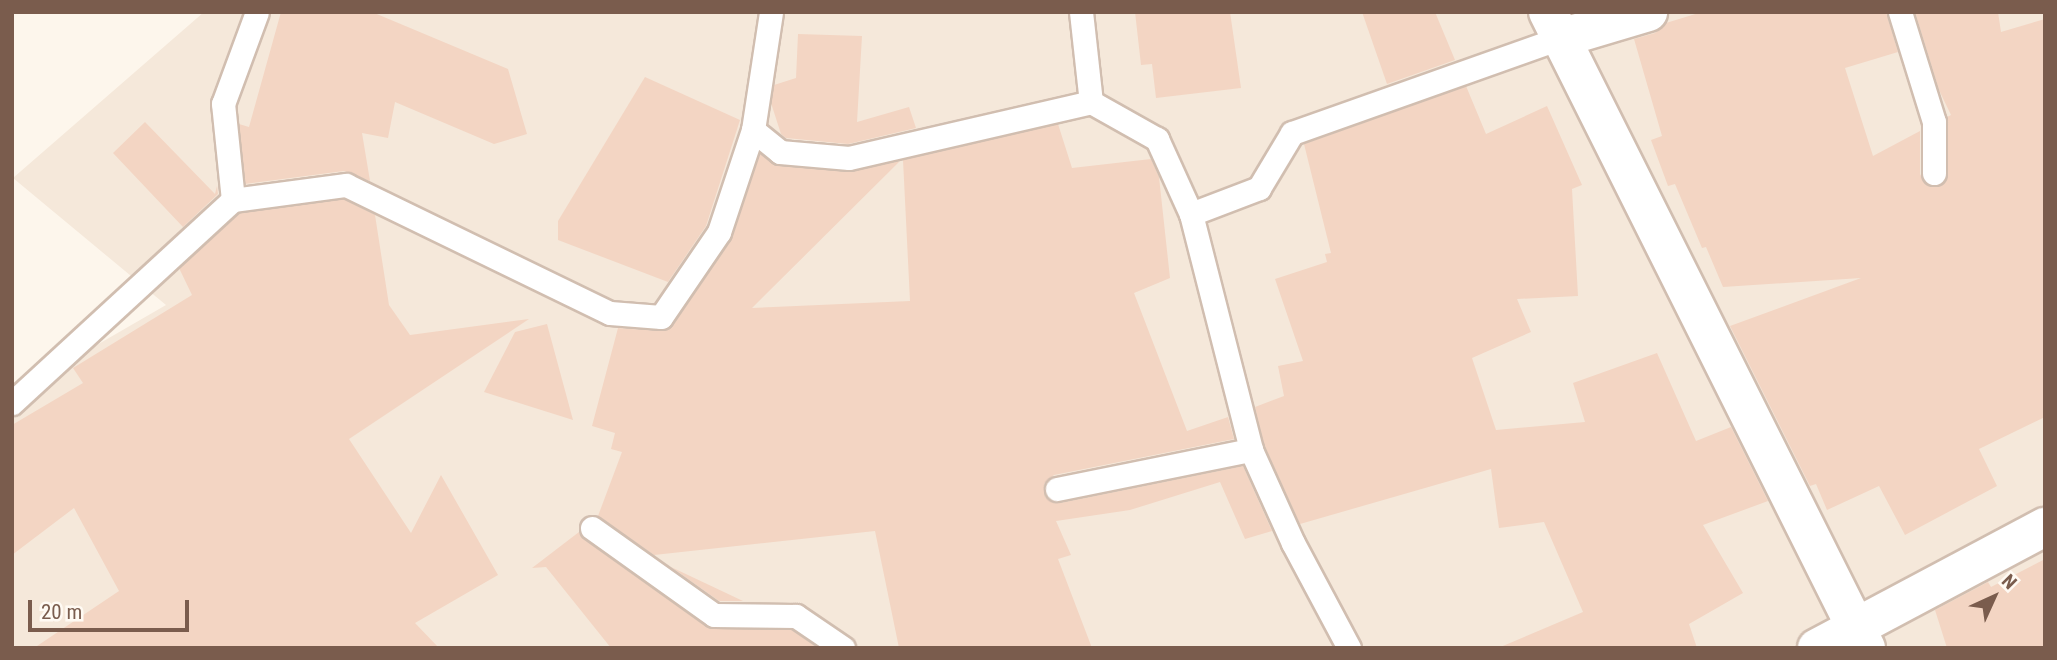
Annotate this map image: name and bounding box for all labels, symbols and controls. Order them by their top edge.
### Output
north arrow [1959,562,2029,632]
text: N [1997,570,2021,594]
scale bar [32,586,192,630]
text: 20 m [41,600,82,624]

